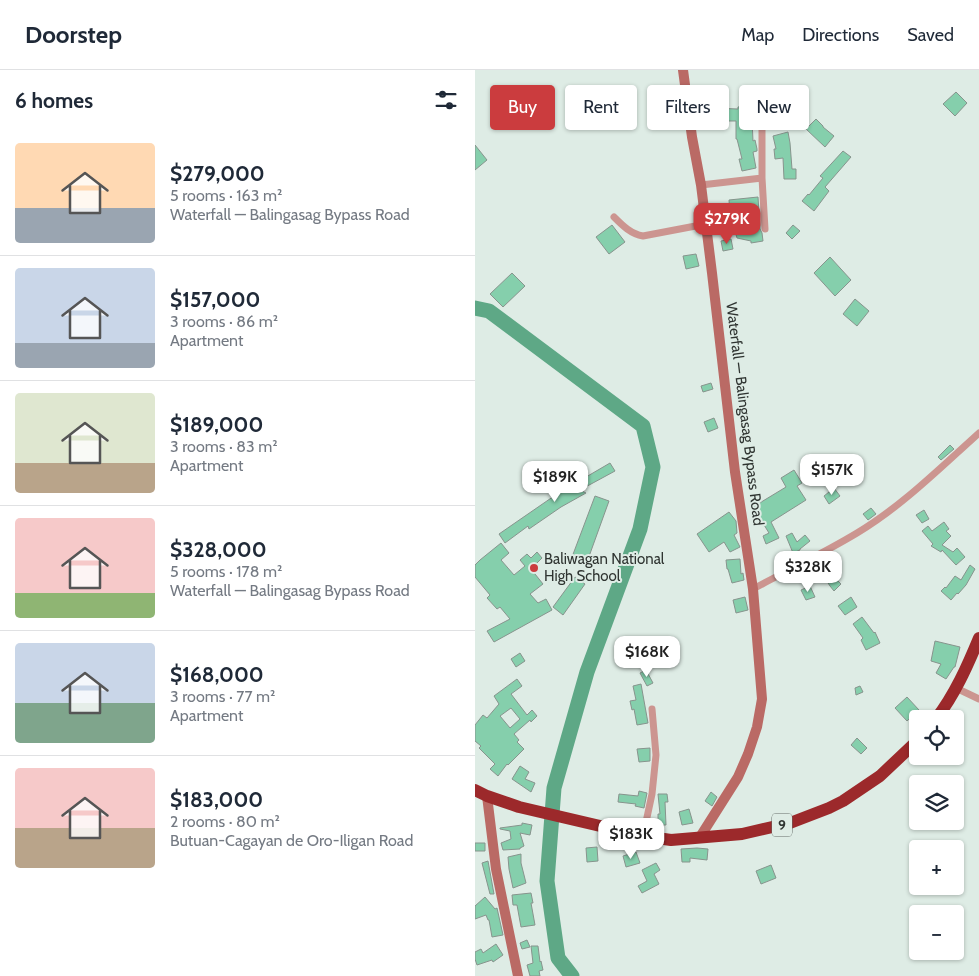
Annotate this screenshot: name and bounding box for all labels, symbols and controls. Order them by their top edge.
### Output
text: Doorstep [25,20,122,49]
text: Map [741,24,774,46]
text: Directions [802,24,879,46]
text: Saved [907,24,954,46]
chip: Buy [490,85,555,130]
chip: Rent [565,85,637,130]
chip: Filters [647,85,729,130]
chip: New [739,85,809,130]
icon: filters [432,86,460,114]
text: 6 homes [15,88,93,113]
text: $279,000 [170,161,265,186]
icon: home [55,163,115,223]
text: 5 rooms · 163 m² [170,186,282,205]
pin: $279K [692,202,762,245]
text: Waterfall ‒ Balingasag Bypass Road [170,205,410,224]
text: $279K [705,209,749,228]
text: $157,000 [170,287,260,312]
icon: home [55,288,115,348]
street label: Waterfall ‒ Balingasag Bypass Road [722,301,768,527]
text: 3 rooms · 86 m² [170,312,278,331]
text: Apartment [170,331,243,350]
text: $189,000 [170,412,263,437]
icon: home [55,413,115,473]
text: 3 rooms · 83 m² [170,437,278,456]
pin: $157K [797,454,867,496]
text: Apartment [170,456,243,475]
pin: $189K [520,460,590,503]
text: $157K [811,460,853,479]
text: $189K [533,467,577,486]
text: $328,000 [170,537,266,562]
icon: home [55,538,115,598]
place label: Baliwagan National High School [544,550,665,585]
pin: $328K [773,550,843,593]
text: $328K [785,557,831,576]
text: 5 rooms · 178 m² [170,562,282,581]
marker: Baliwagan National High School [528,562,540,574]
text: Waterfall ‒ Balingasag Bypass Road [170,581,410,600]
pin: $168K [612,636,682,678]
text: $168K [625,642,669,661]
text: $168,000 [170,662,264,687]
icon: home [55,663,115,723]
text: 3 rooms · 77 m² [170,687,275,706]
text: Apartment [170,706,243,725]
map controls [909,710,964,960]
button: locate [909,710,964,765]
button: layers [909,775,964,830]
text: $183,000 [170,787,263,812]
icon: home [55,788,115,848]
text: 2 rooms · 80 m² [170,812,280,831]
road number: 9 [772,814,792,836]
pin: $183K [596,818,666,860]
text: $183K [609,824,653,843]
text: Butuan-Cagayan de Oro-Iligan Road [170,831,413,850]
button: + [909,840,964,895]
button: − [909,905,964,960]

